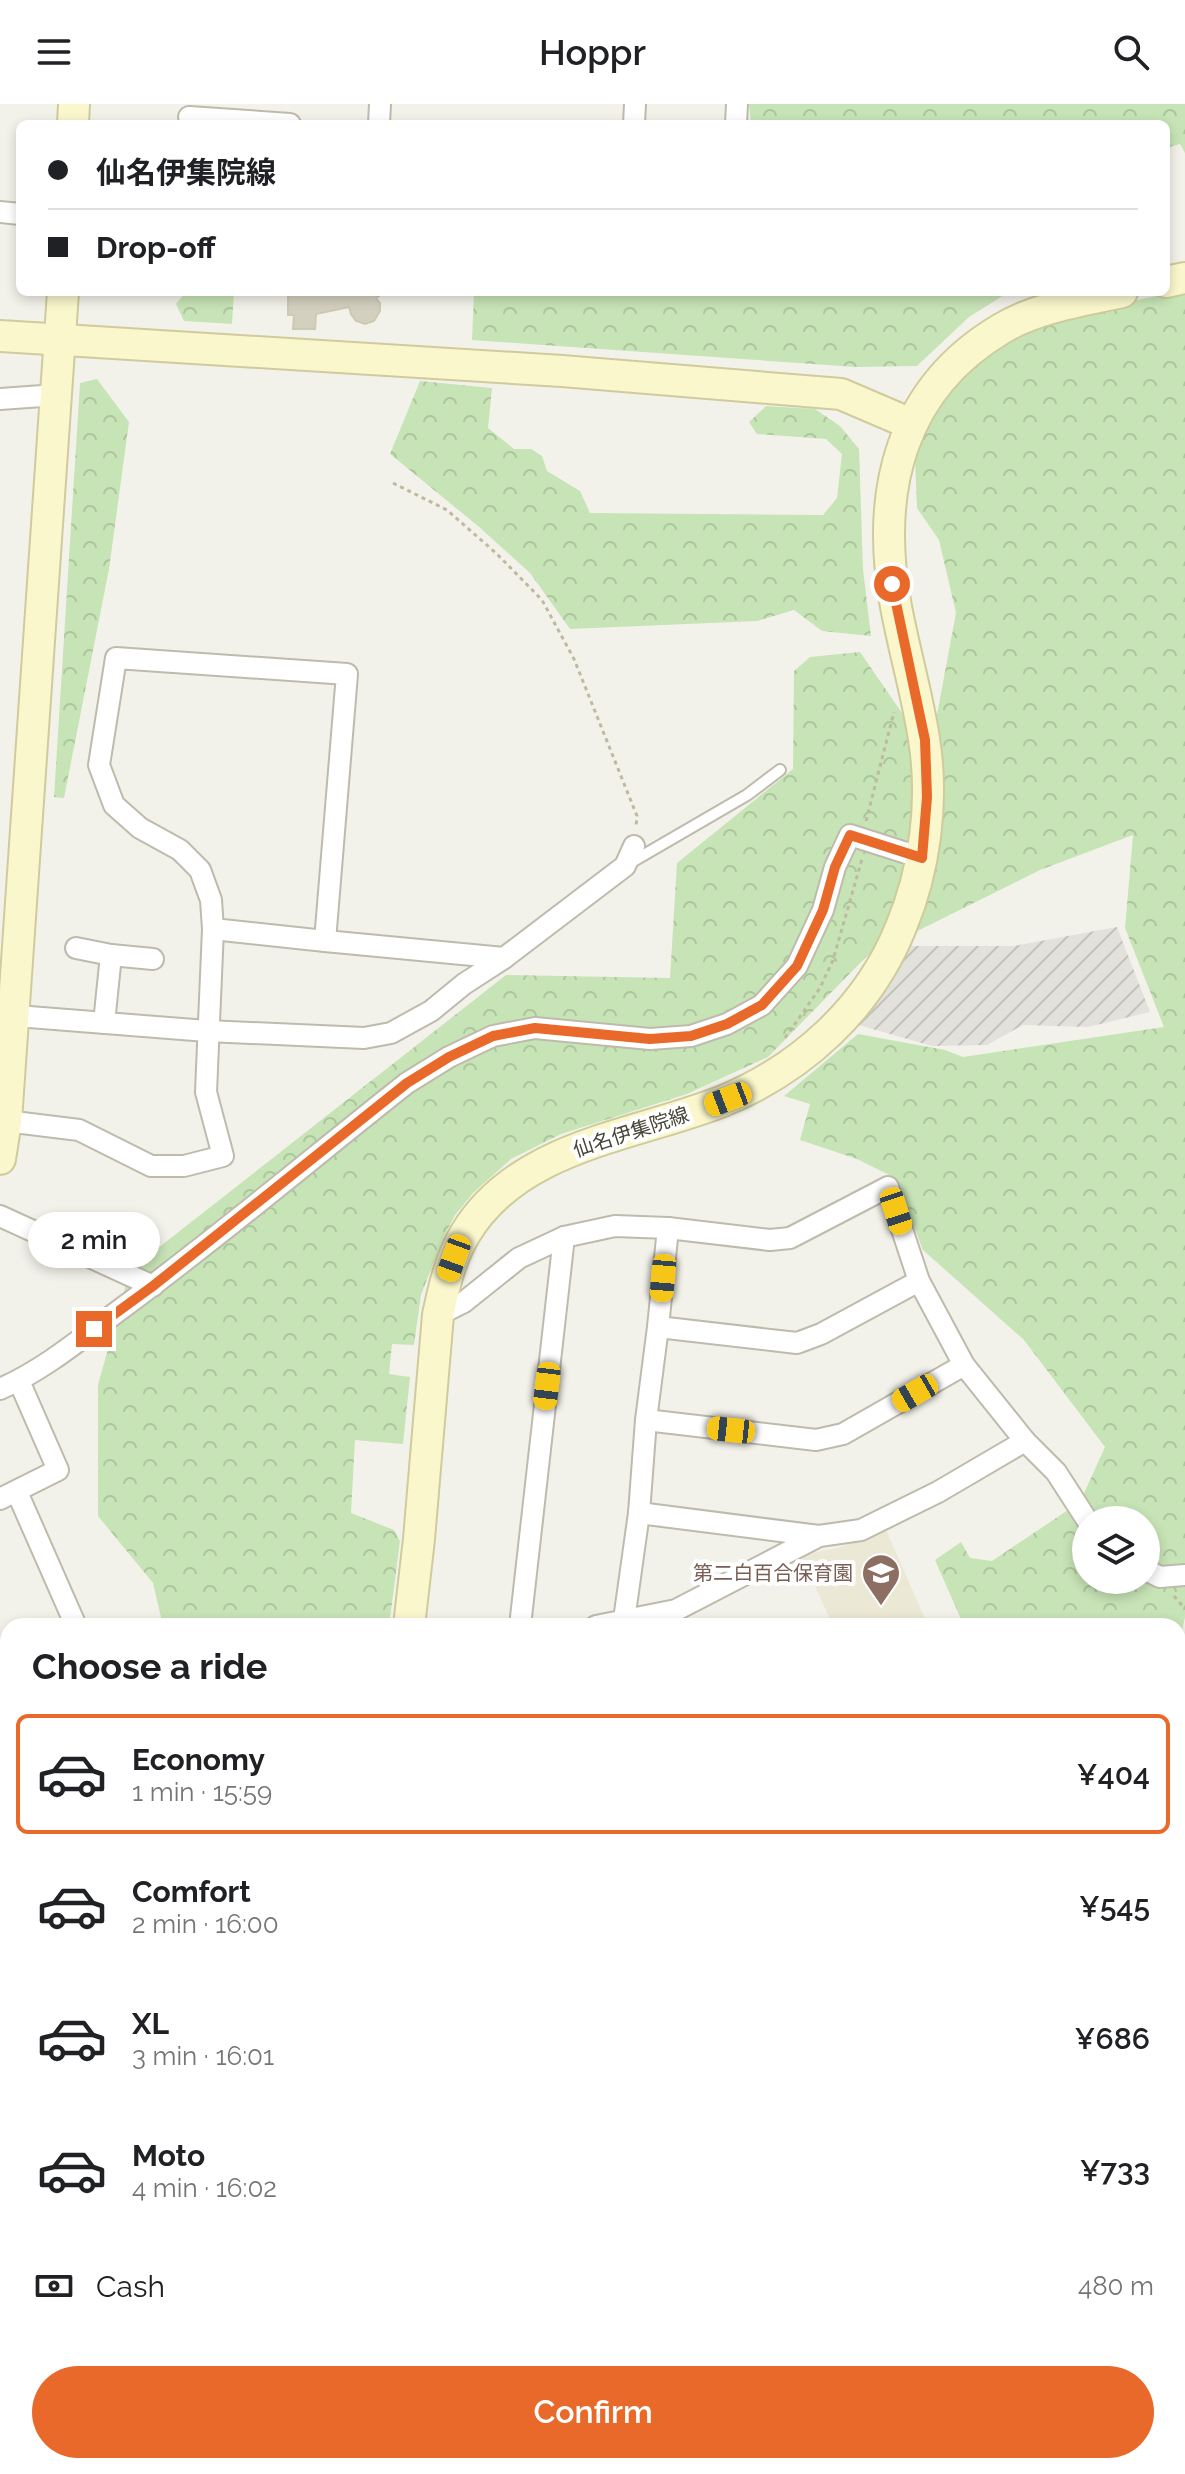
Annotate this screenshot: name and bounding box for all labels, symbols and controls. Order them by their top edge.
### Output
icon: menu [32,30,76,74]
icon: search [1109,30,1153,74]
text: Hoppr [539,31,646,73]
text: 仙名伊集院線 [96,155,276,190]
text: Drop-off [96,230,216,265]
route start [874,566,910,602]
car [701,1079,755,1119]
street label: 仙名伊集院線 [570,1102,692,1162]
car [877,1184,915,1238]
callout: 2 min [28,1213,160,1269]
text: 2 min [61,1225,127,1255]
car [435,1231,473,1285]
car [649,1253,677,1303]
route end [76,1311,112,1347]
car [532,1361,562,1411]
car [888,1371,942,1415]
car [706,1416,756,1444]
map controls [1072,1506,1160,1594]
button: layers [1072,1506,1160,1594]
school or university icon: 第二白百合保育園 [860,1552,902,1607]
place label: 第二白百合保育園 [693,1561,853,1585]
text: Choose a ride [32,1645,267,1687]
icon: car [36,1738,108,1810]
text: Economy [132,1742,265,1777]
text: ¥404 [1077,1757,1150,1792]
text: 1 min · 15:59 [132,1777,272,1807]
icon: car [36,1870,108,1942]
text: Comfort [132,1874,251,1909]
text: ¥545 [1079,1889,1150,1924]
text: 2 min · 16:00 [132,1909,279,1939]
icon: car [36,2002,108,2074]
text: XL [132,2006,169,2041]
text: ¥686 [1075,2021,1150,2056]
text: 3 min · 16:01 [132,2041,274,2071]
icon: car [36,2134,108,2206]
text: Moto [132,2138,205,2173]
text: ¥733 [1080,2153,1150,2188]
text: 4 min · 16:02 [132,2173,277,2203]
icon: cash [32,2264,76,2308]
text: Cash [96,2269,165,2304]
text: 480 m [1078,2271,1154,2301]
button: Confirm [32,2366,1154,2458]

